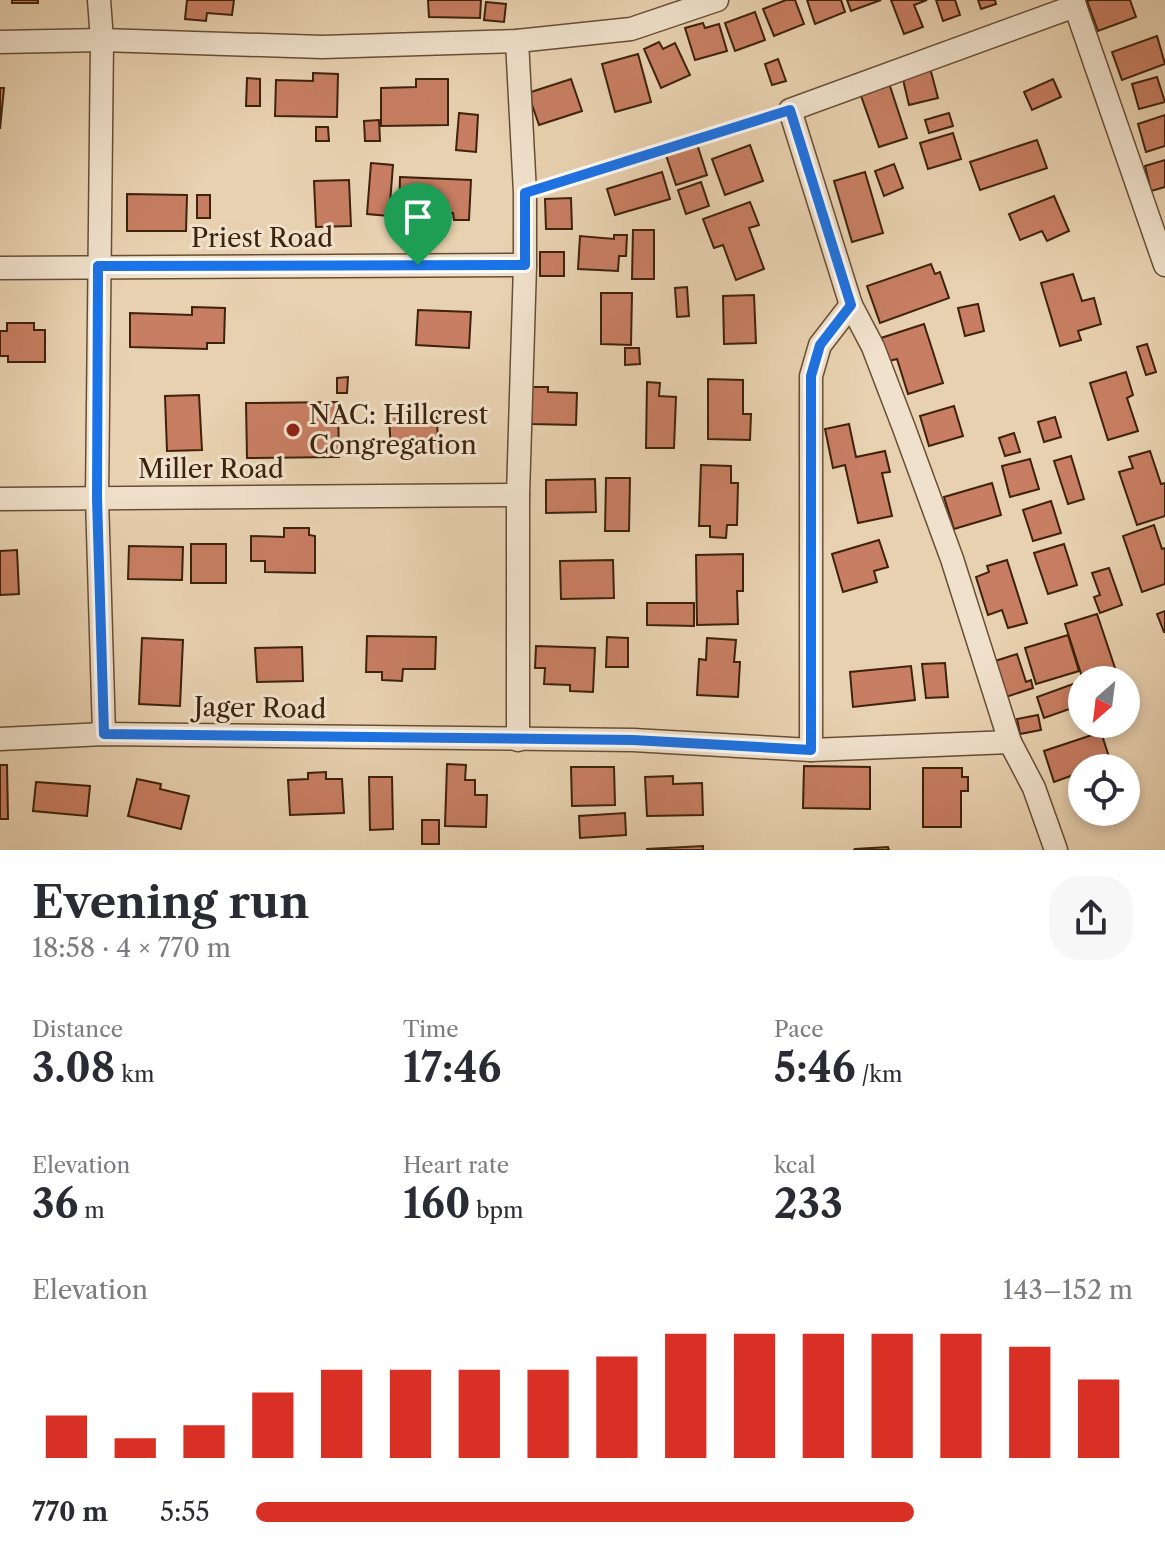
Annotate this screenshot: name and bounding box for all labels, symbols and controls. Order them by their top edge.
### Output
pin [384,183,452,265]
icon: arrive [396,195,440,239]
street label: Priest Road [191,222,333,254]
place label: NAC: Hillcrest Congregation [309,399,489,461]
marker: NAC: Hillcrest Congregation [284,421,302,439]
street label: Miller Road [138,453,284,485]
north arrow [1068,666,1140,738]
map controls [1068,666,1140,826]
street label: Jager Road [190,691,327,725]
button: locate [1068,754,1140,826]
text: Evening run [32,875,309,929]
button: share [1049,876,1133,960]
text: 18:58 · 4 × 770 m [32,932,231,964]
text: Distance [32,1016,123,1043]
text: Time [403,1016,459,1043]
text: Pace [774,1016,824,1043]
text: 3.08 [32,1043,115,1092]
text: 17:46 [403,1043,501,1092]
text: 5:46 [774,1043,856,1092]
text: km [115,1061,154,1088]
text: /km [856,1061,903,1088]
text: Elevation [32,1152,130,1179]
text: Heart rate [403,1152,509,1179]
text: kcal [774,1152,816,1179]
text: 36 [32,1179,79,1228]
text: 160 [403,1179,470,1228]
text: 233 [774,1179,843,1228]
text: m [79,1197,105,1224]
text: bpm [470,1197,524,1224]
text: Elevation [32,1274,148,1306]
text: 143–152 m [1003,1274,1133,1306]
text: 770 m [32,1496,108,1528]
text: 5:55 [160,1496,210,1528]

